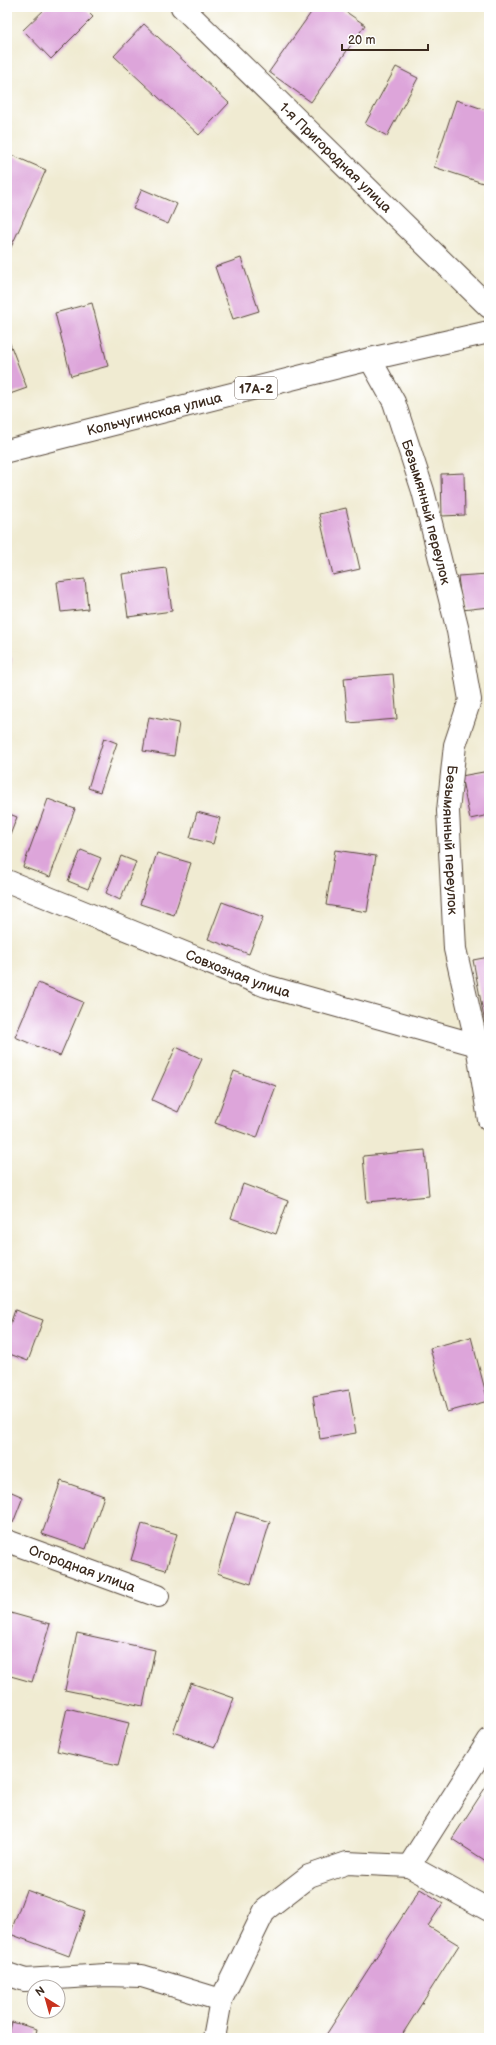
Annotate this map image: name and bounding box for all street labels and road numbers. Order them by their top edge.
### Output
street label: 1-я Пригородная улица [276,99,396,217]
road number: 17А-2 [235,377,277,399]
street label: Кольчугинская улица [85,389,224,439]
street label: Безымянный переулок [398,437,454,587]
street label: Безымянный переулок [439,764,461,916]
street label: Совхозная улица [183,946,293,1002]
street label: Огородная улица [26,1542,138,1596]

